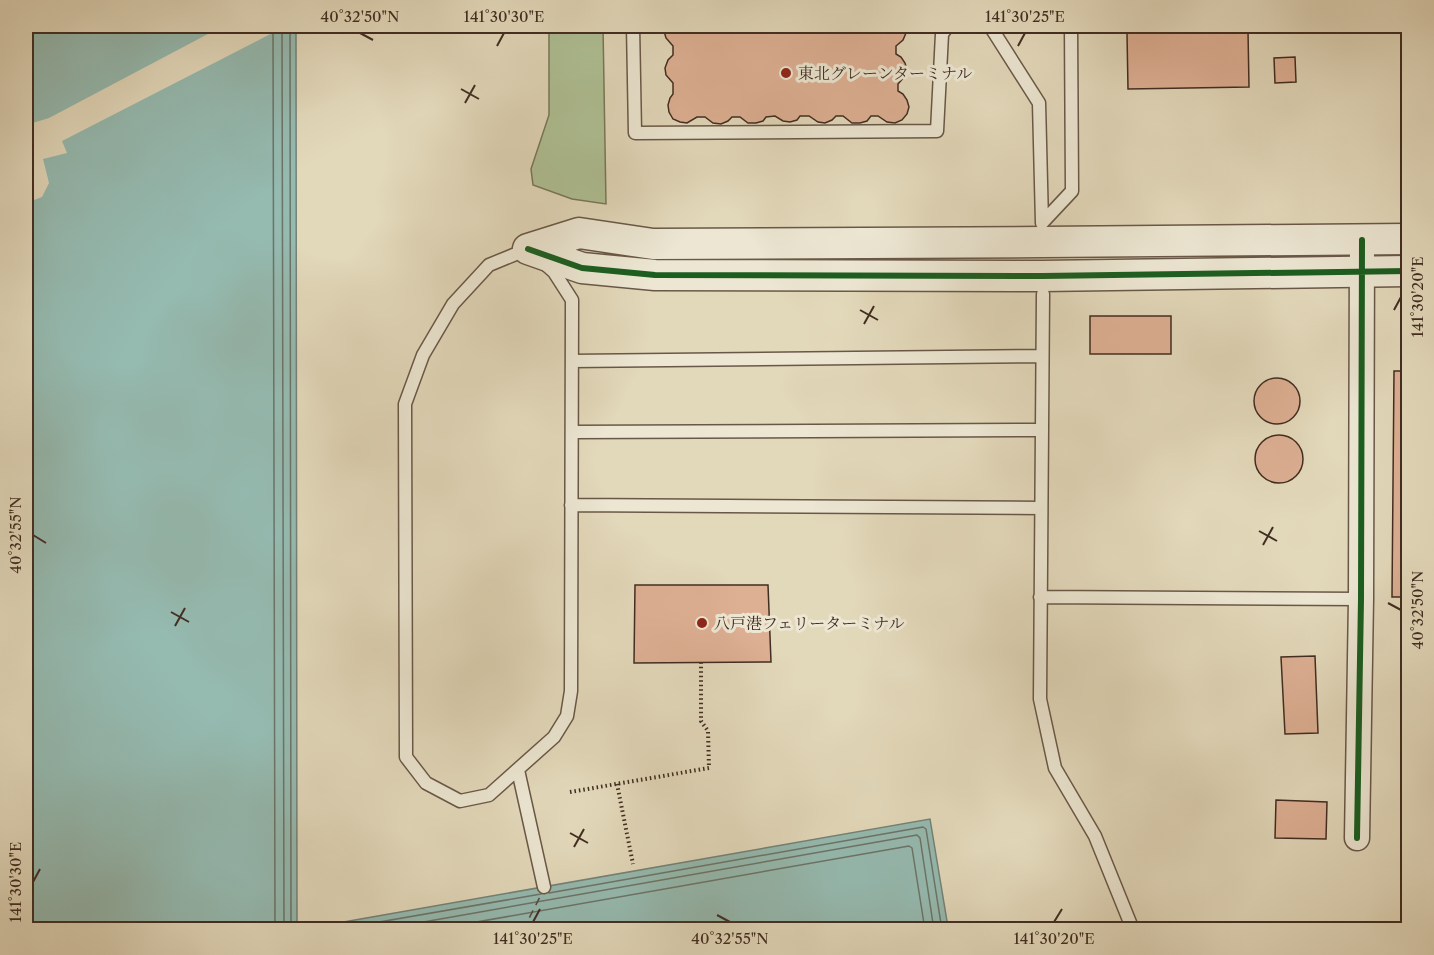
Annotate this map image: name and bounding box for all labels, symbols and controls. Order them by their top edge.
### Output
text: 40°32'50"N [321,7,399,26]
text: 141°30'30"E [464,7,544,26]
text: 141°30'25"E [985,7,1065,26]
place label: 東北グレーンターミナル [798,63,972,83]
marker: 東北グレーンターミナル [779,66,793,80]
text: 141°30'20"E [1408,256,1427,338]
text: 40°32'55"N [6,496,25,574]
text: 40°32'50"N [1408,571,1427,649]
place label: 八戸港フェリーターミナル [714,613,904,633]
marker: 八戸港フェリーターミナル [695,616,709,630]
text: 141°30'30"E [6,842,25,922]
text: 141°30'25"E [493,929,573,948]
text: 40°32'55"N [691,929,769,948]
text: 141°30'20"E [1013,929,1095,948]

